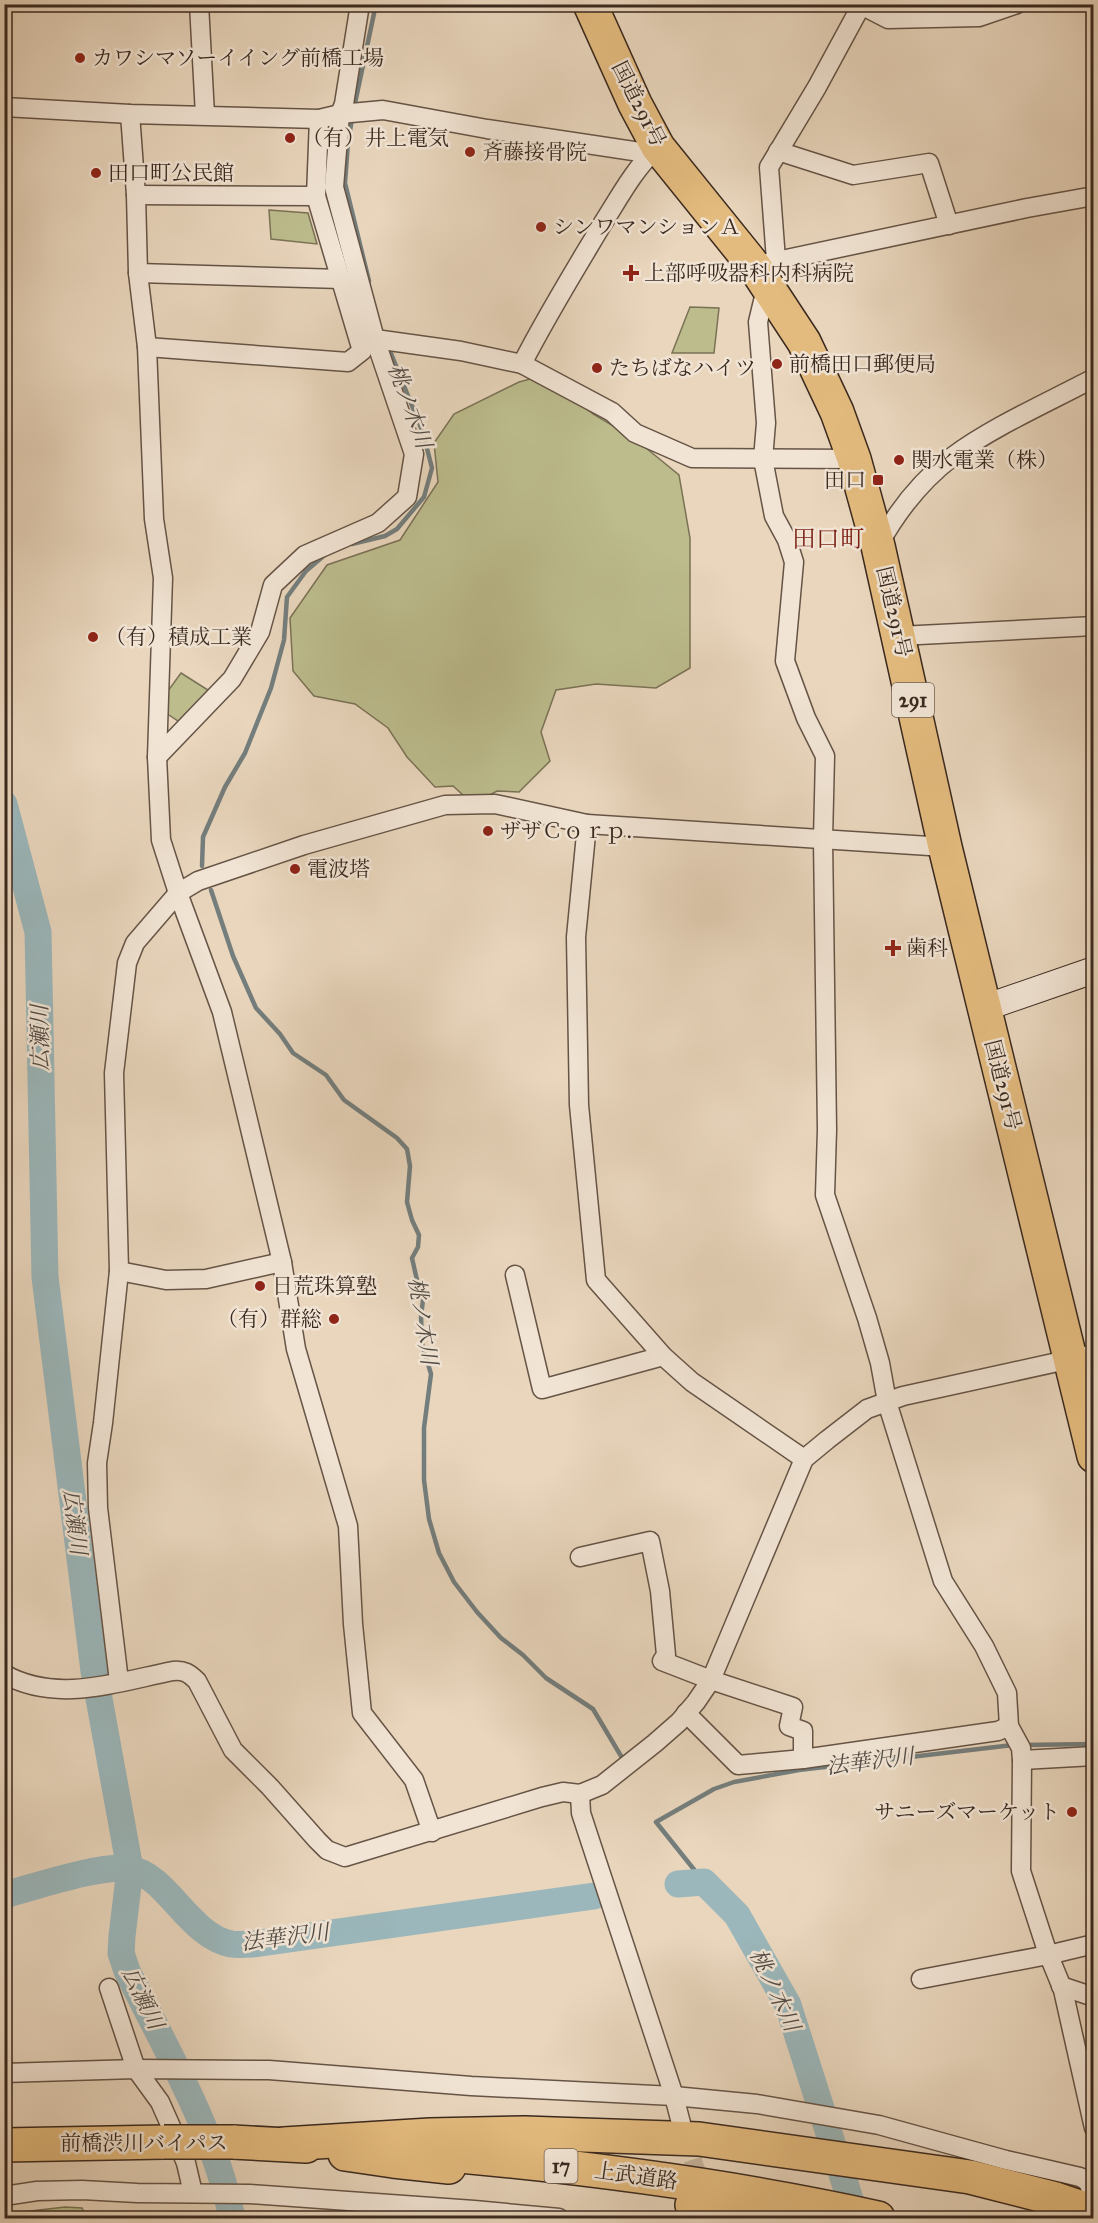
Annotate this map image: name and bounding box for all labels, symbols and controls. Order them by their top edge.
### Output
place label: カワシマソーイイング前橋工場 [92,45,384,71]
marker: カワシマソーイイング前橋工場 [73,51,87,65]
street label: 国道291号 [606,57,672,151]
place label: （有）井上電気 [302,125,449,151]
marker: （有）井上電気 [283,131,297,145]
place label: 斉藤接骨院 [482,139,587,165]
marker: 斉藤接骨院 [463,145,477,159]
place label: 田口町公民館 [108,160,234,186]
marker: 田口町公民館 [89,166,103,180]
place label: シンワマンションＡ [553,214,741,240]
marker: シンワマンションＡ [534,220,548,234]
place label: 上部呼吸器科内科病院 [644,260,854,286]
marker: 上部呼吸器科内科病院 [622,264,640,282]
place label: 前橋田口郵便局 [789,351,936,377]
place label: たちばなハイツ [609,355,756,381]
marker: 前橋田口郵便局 [770,357,784,371]
water label: 桃ノ木川 [382,360,438,454]
marker: たちばなハイツ [590,361,604,375]
place label: 関水電業（株） [911,447,1058,473]
marker: 関水電業（株） [892,453,906,467]
place label: 田口 [824,467,866,493]
marker: 田口 [871,473,885,487]
district label: 田口町 [792,524,864,554]
street label: 国道291号 [871,564,917,660]
place label: （有）積成工業 [105,624,252,650]
marker: （有）積成工業 [86,630,100,644]
road number: 291 [892,683,934,717]
place label: ザザＣｏｒｐ． [500,818,647,844]
marker: ザザＣｏｒｐ． [481,824,495,838]
place label: 電波塔 [307,856,370,882]
marker: 電波塔 [288,862,302,876]
place label: 歯科 [906,935,948,961]
marker: 歯科 [884,939,902,957]
water label: 広瀬川 [26,1003,54,1071]
street label: 国道291号 [979,1037,1027,1133]
place label: 日荒珠算塾 [272,1273,377,1299]
water label: 桃ノ木川 [403,1275,444,1369]
marker: 日荒珠算塾 [253,1279,267,1293]
place label: （有）群総 [217,1306,322,1332]
marker: （有）群総 [327,1312,341,1326]
water label: 広瀬川 [58,1488,93,1558]
water label: 法華沢川 [825,1742,917,1780]
place label: サニーズマーケット [874,1799,1060,1825]
marker: サニーズマーケット [1065,1805,1079,1819]
water label: 法華沢川 [240,1918,332,1956]
water label: 桃ノ木川 [744,1944,807,2037]
water label: 広瀬川 [116,1962,170,2035]
street label: 前橋渋川バイパス [60,2130,228,2156]
road number: 17 [544,2149,578,2183]
street label: 上武道路 [593,2157,679,2195]

